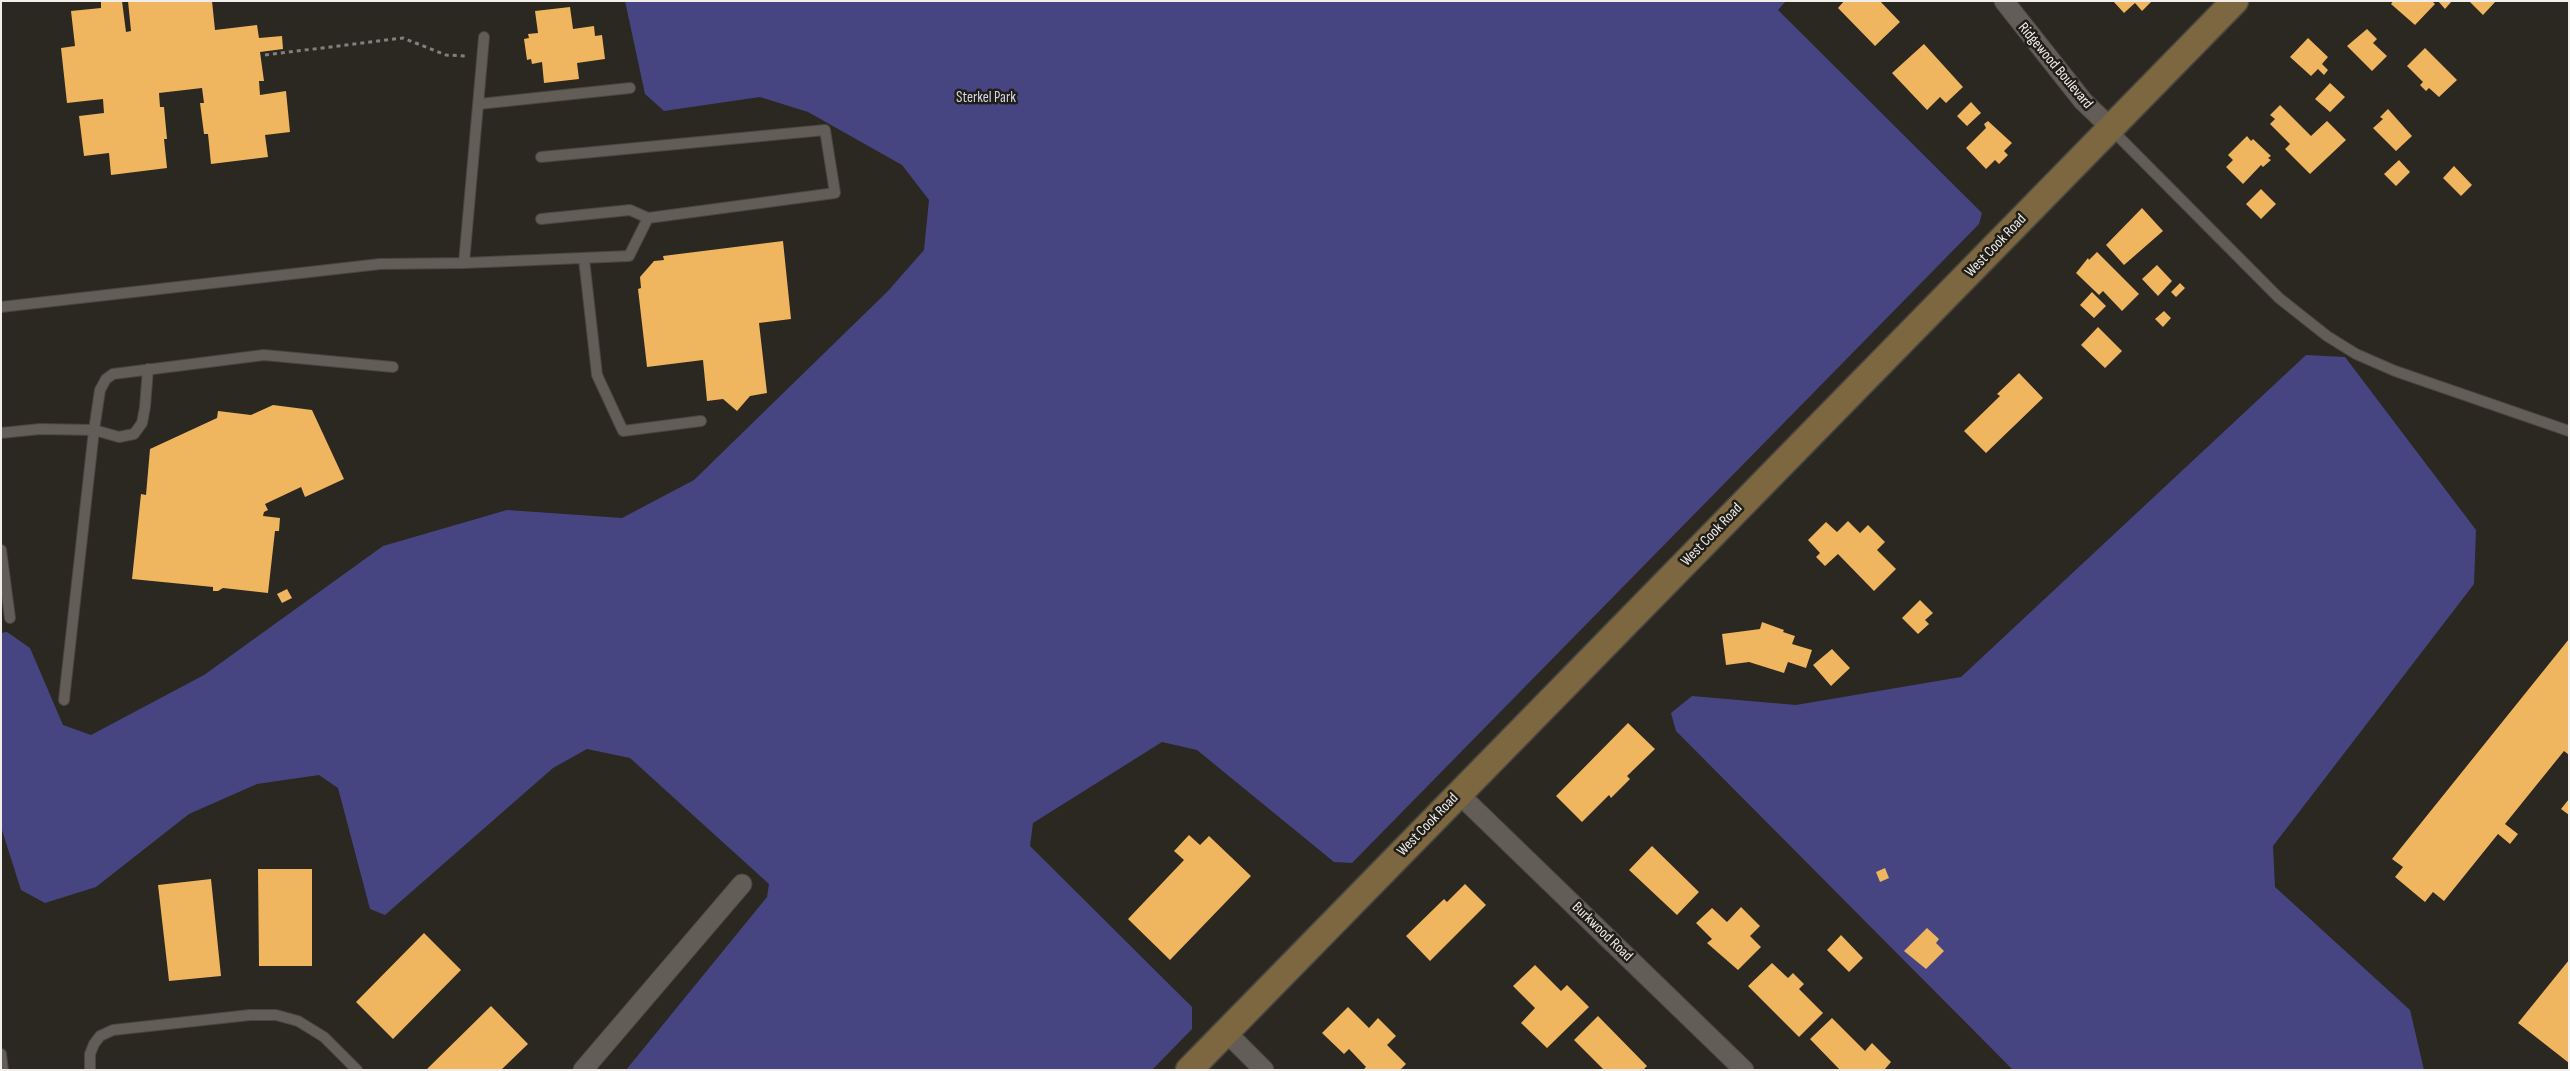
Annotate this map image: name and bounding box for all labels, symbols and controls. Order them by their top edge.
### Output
street label: Ridgewood Boulevard [2014,19,2096,113]
park label: Sterkel Park [956,89,1016,107]
street label: West Cook Road [1962,211,2030,281]
street label: West Cook Road [1678,500,1746,570]
street label: West Cook Road [1394,790,1462,860]
street label: Burkwood Road [1568,899,1636,965]

